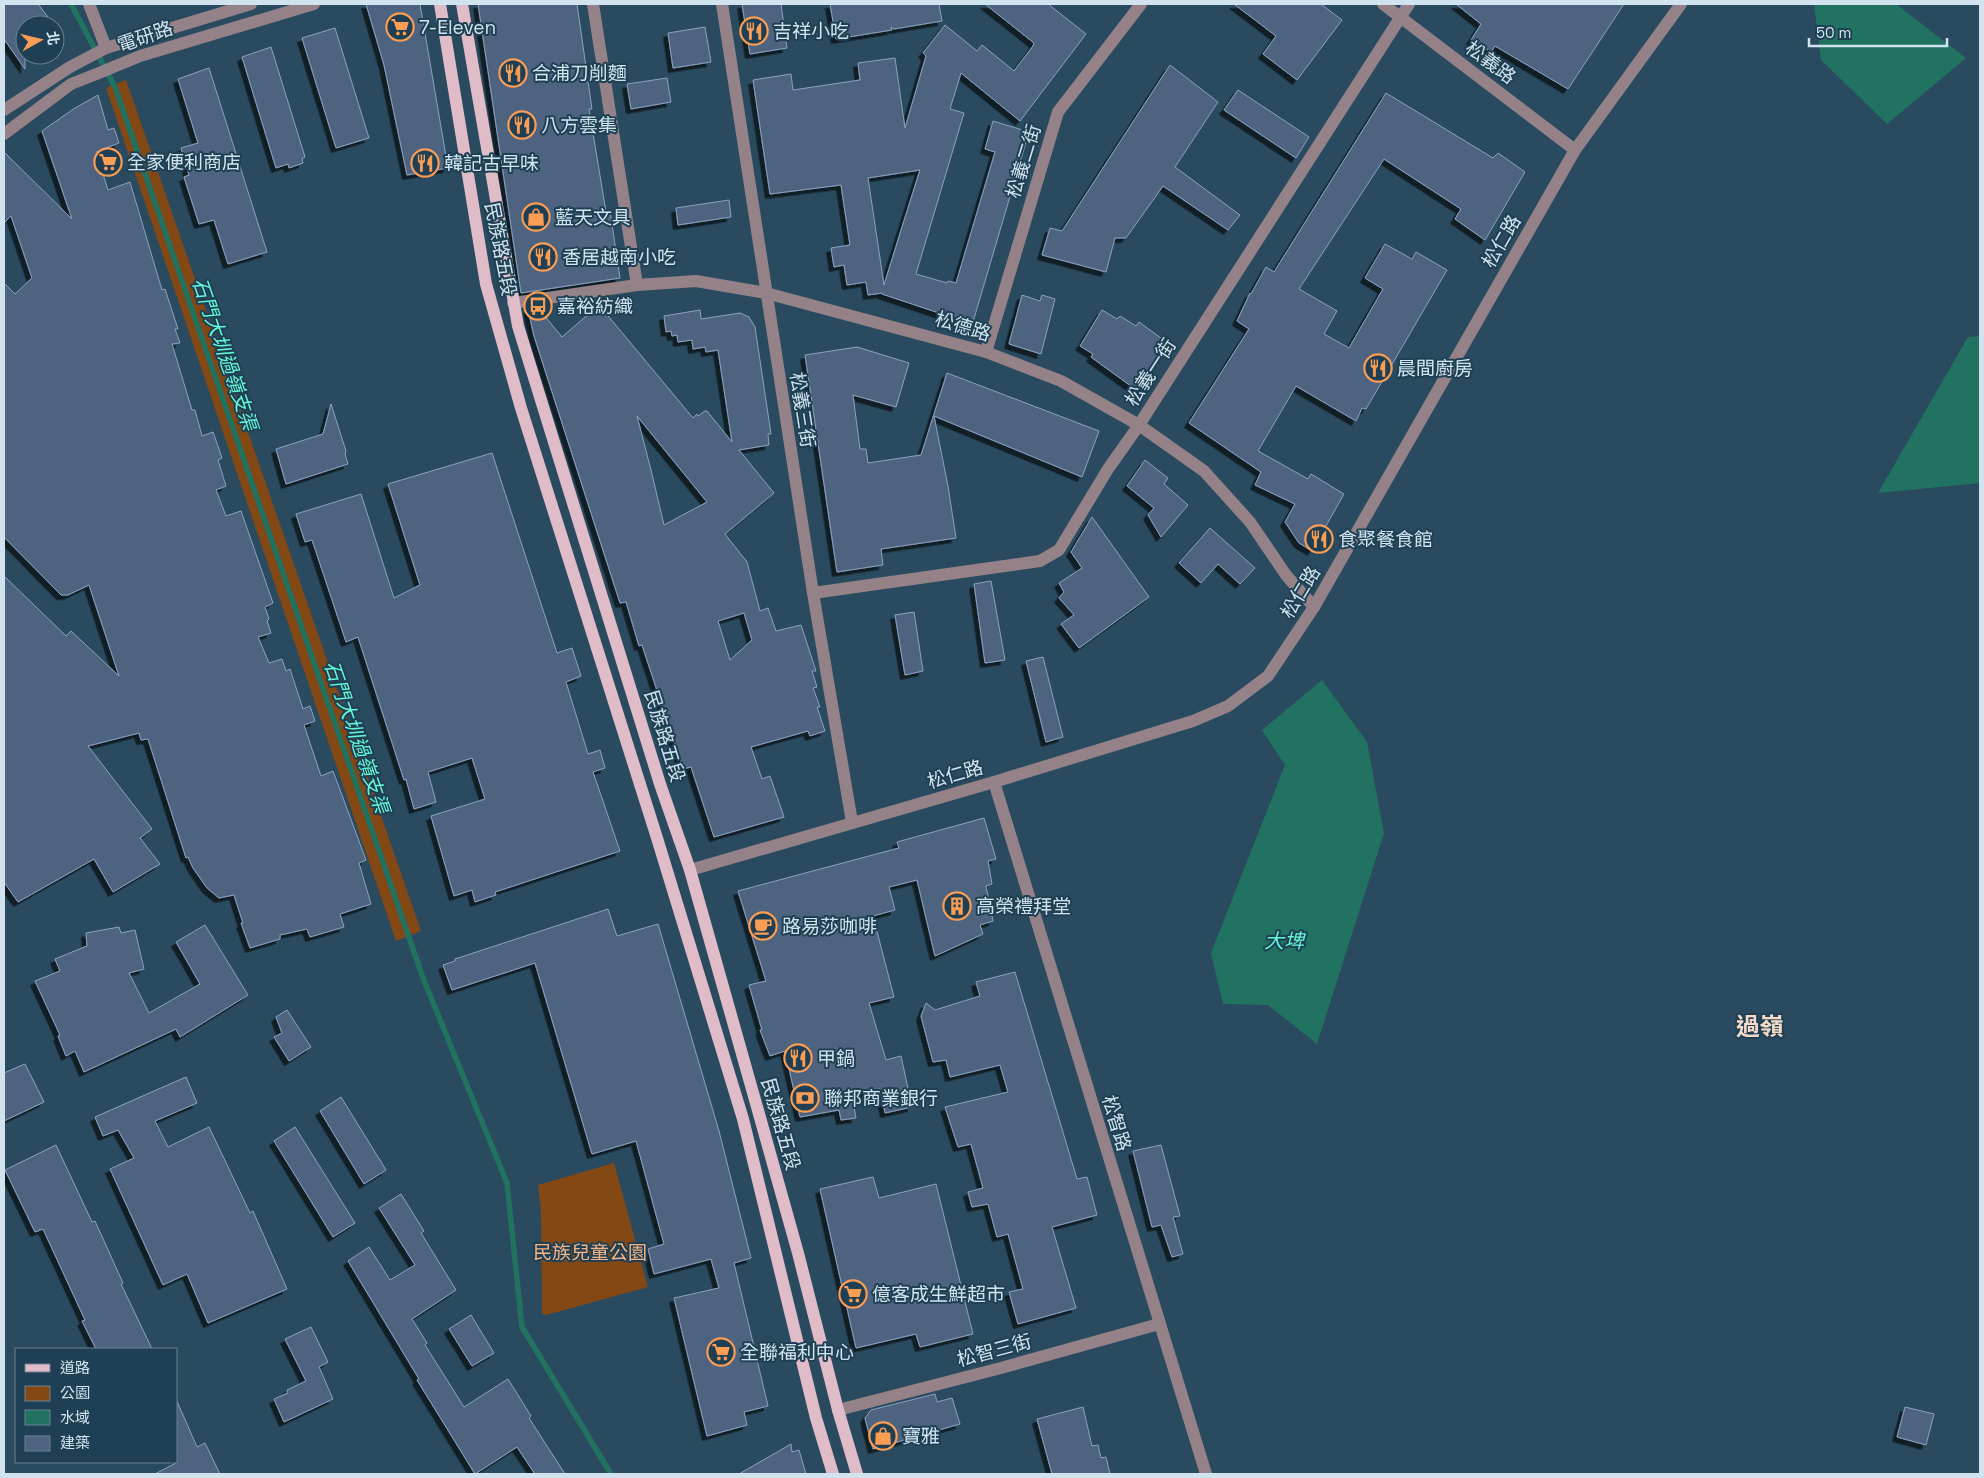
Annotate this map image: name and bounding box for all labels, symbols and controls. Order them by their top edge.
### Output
supermarket icon: 7-Eleven [385,12,415,42]
north arrow [15,15,65,65]
street label: 電研路 [114,15,176,58]
place label: 7-Eleven [419,15,496,40]
scale bar [1809,15,1946,47]
restaurant icon: 吉祥小吃 [739,16,769,46]
place label: 吉祥小吃 [773,19,849,44]
text: 50 m [1816,23,1851,42]
text: 北 [43,30,63,46]
street label: 松義路 [1460,35,1521,90]
restaurant icon: 合浦刀削麵 [498,58,528,88]
place label: 合浦刀削麵 [532,61,627,86]
restaurant icon: 八方雲集 [507,110,537,140]
place label: 八方雲集 [541,113,617,138]
street label: 松義二街 [1000,121,1047,201]
supermarket icon: 全家便利商店 [93,147,123,177]
restaurant icon: 韓記古早味 [410,148,440,178]
place label: 全家便利商店 [127,150,241,175]
place label: 韓記古早味 [444,151,539,176]
street label: 民族路五段 [479,200,522,298]
shop icon: 藍天文具 [521,202,551,232]
place label: 藍天文具 [555,205,631,230]
street label: 松仁路 [1476,210,1527,272]
restaurant icon: 香居越南小吃 [528,242,558,272]
place label: 香居越南小吃 [562,245,676,270]
water label: 石門大圳過嶺支渠 [187,274,264,437]
bus stop icon: 嘉裕紡織 [523,291,553,321]
place label: 嘉裕紡織 [557,294,633,319]
street label: 松德路 [932,306,994,347]
street label: 松義一街 [1119,334,1182,411]
restaurant icon: 晨間廚房 [1363,353,1393,383]
place label: 晨間廚房 [1397,356,1473,381]
street label: 松義三街 [784,371,821,450]
restaurant icon: 食聚餐食館 [1304,524,1334,554]
place label: 食聚餐食館 [1338,527,1433,552]
street label: 松仁路 [1275,561,1326,623]
water label: 石門大圳過嶺支渠 [319,657,396,820]
street label: 民族路五段 [639,687,690,785]
street label: 松仁路 [924,755,986,794]
building icon: 高榮禮拜堂 [942,891,972,921]
place label: 高榮禮拜堂 [976,894,1071,919]
cafe icon: 路易莎咖啡 [748,911,778,941]
place label: 路易莎咖啡 [782,914,877,939]
water label: 大埤 [1264,928,1306,954]
district label: 過嶺 [1736,1011,1784,1042]
restaurant icon: 甲鍋 [783,1043,813,1073]
place label: 甲鍋 [817,1046,855,1071]
street label: 民族路五段 [755,1075,806,1173]
bank icon: 聯邦商業銀行 [790,1083,820,1113]
place label: 聯邦商業銀行 [824,1086,938,1111]
street label: 松智路 [1096,1092,1137,1154]
park label: 民族兒童公園 [533,1240,647,1265]
supermarket icon: 億客成生鮮超市 [838,1279,868,1309]
place label: 億客成生鮮超市 [872,1282,1005,1307]
street label: 松智三街 [954,1329,1034,1372]
supermarket icon: 全聯福利中心 [706,1337,736,1367]
place label: 全聯福利中心 [740,1340,854,1365]
legend [15,1348,178,1463]
text: 道路 [60,1358,90,1377]
text: 公園 [60,1383,90,1402]
text: 水域 [60,1408,90,1427]
shop icon: 寶雅 [868,1421,898,1451]
place label: 寶雅 [902,1424,940,1449]
text: 建築 [60,1433,90,1452]

